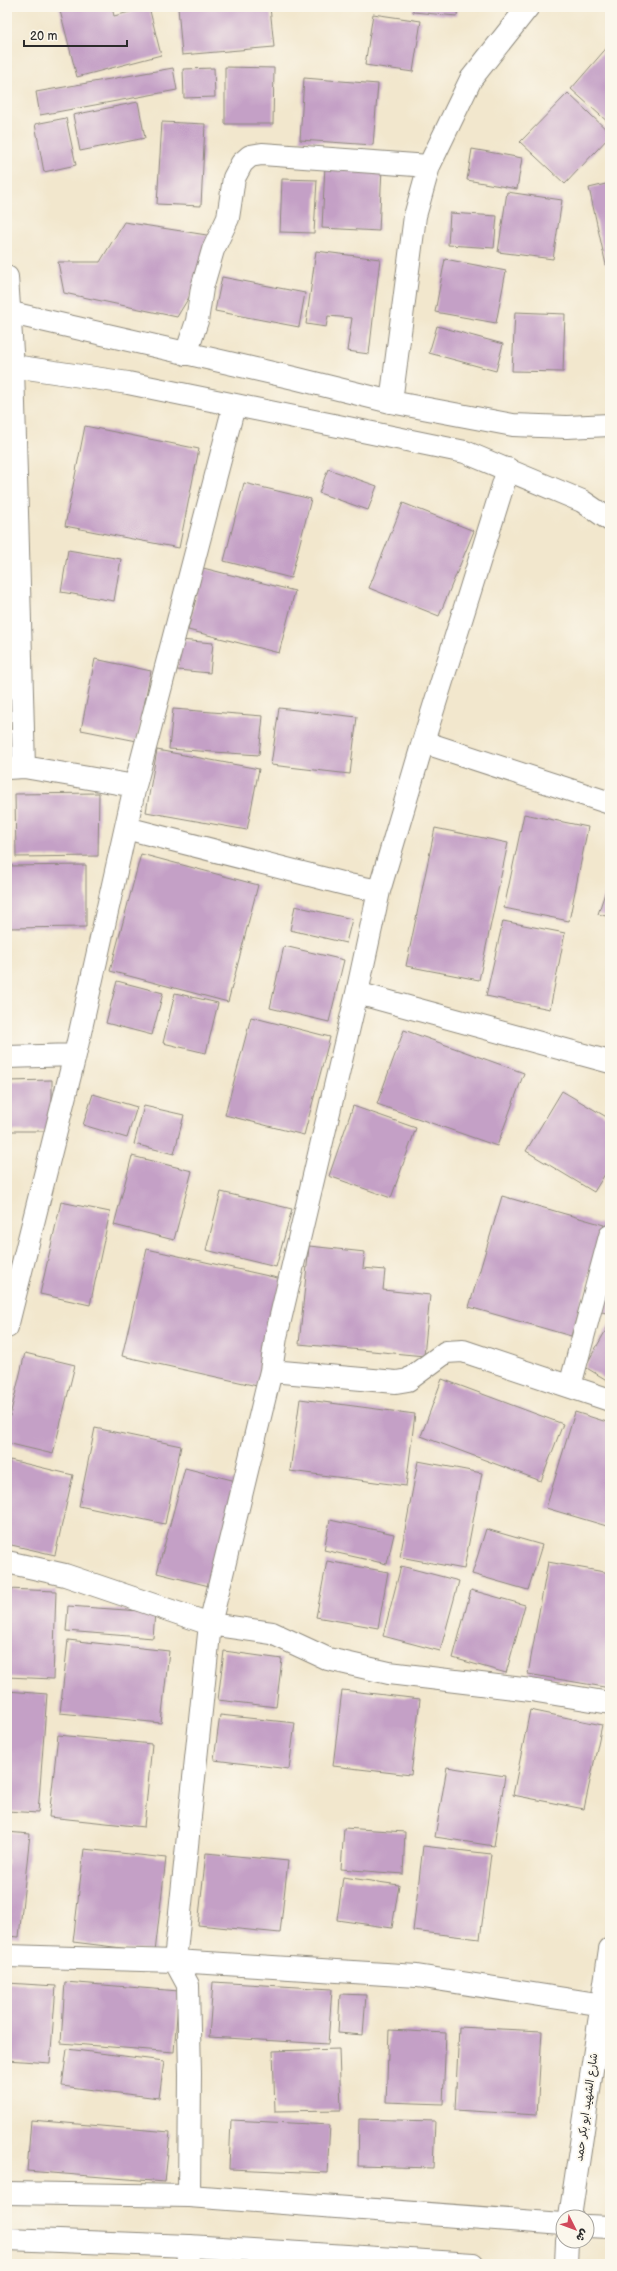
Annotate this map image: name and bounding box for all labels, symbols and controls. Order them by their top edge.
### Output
scale bar [24,22,127,48]
text: 20 m [30,29,57,44]
street label: شارع الشهيد ابو بكر حمد [572,2052,603,2162]
north arrow [555,2209,595,2249]
text: ش [573,2227,591,2244]

